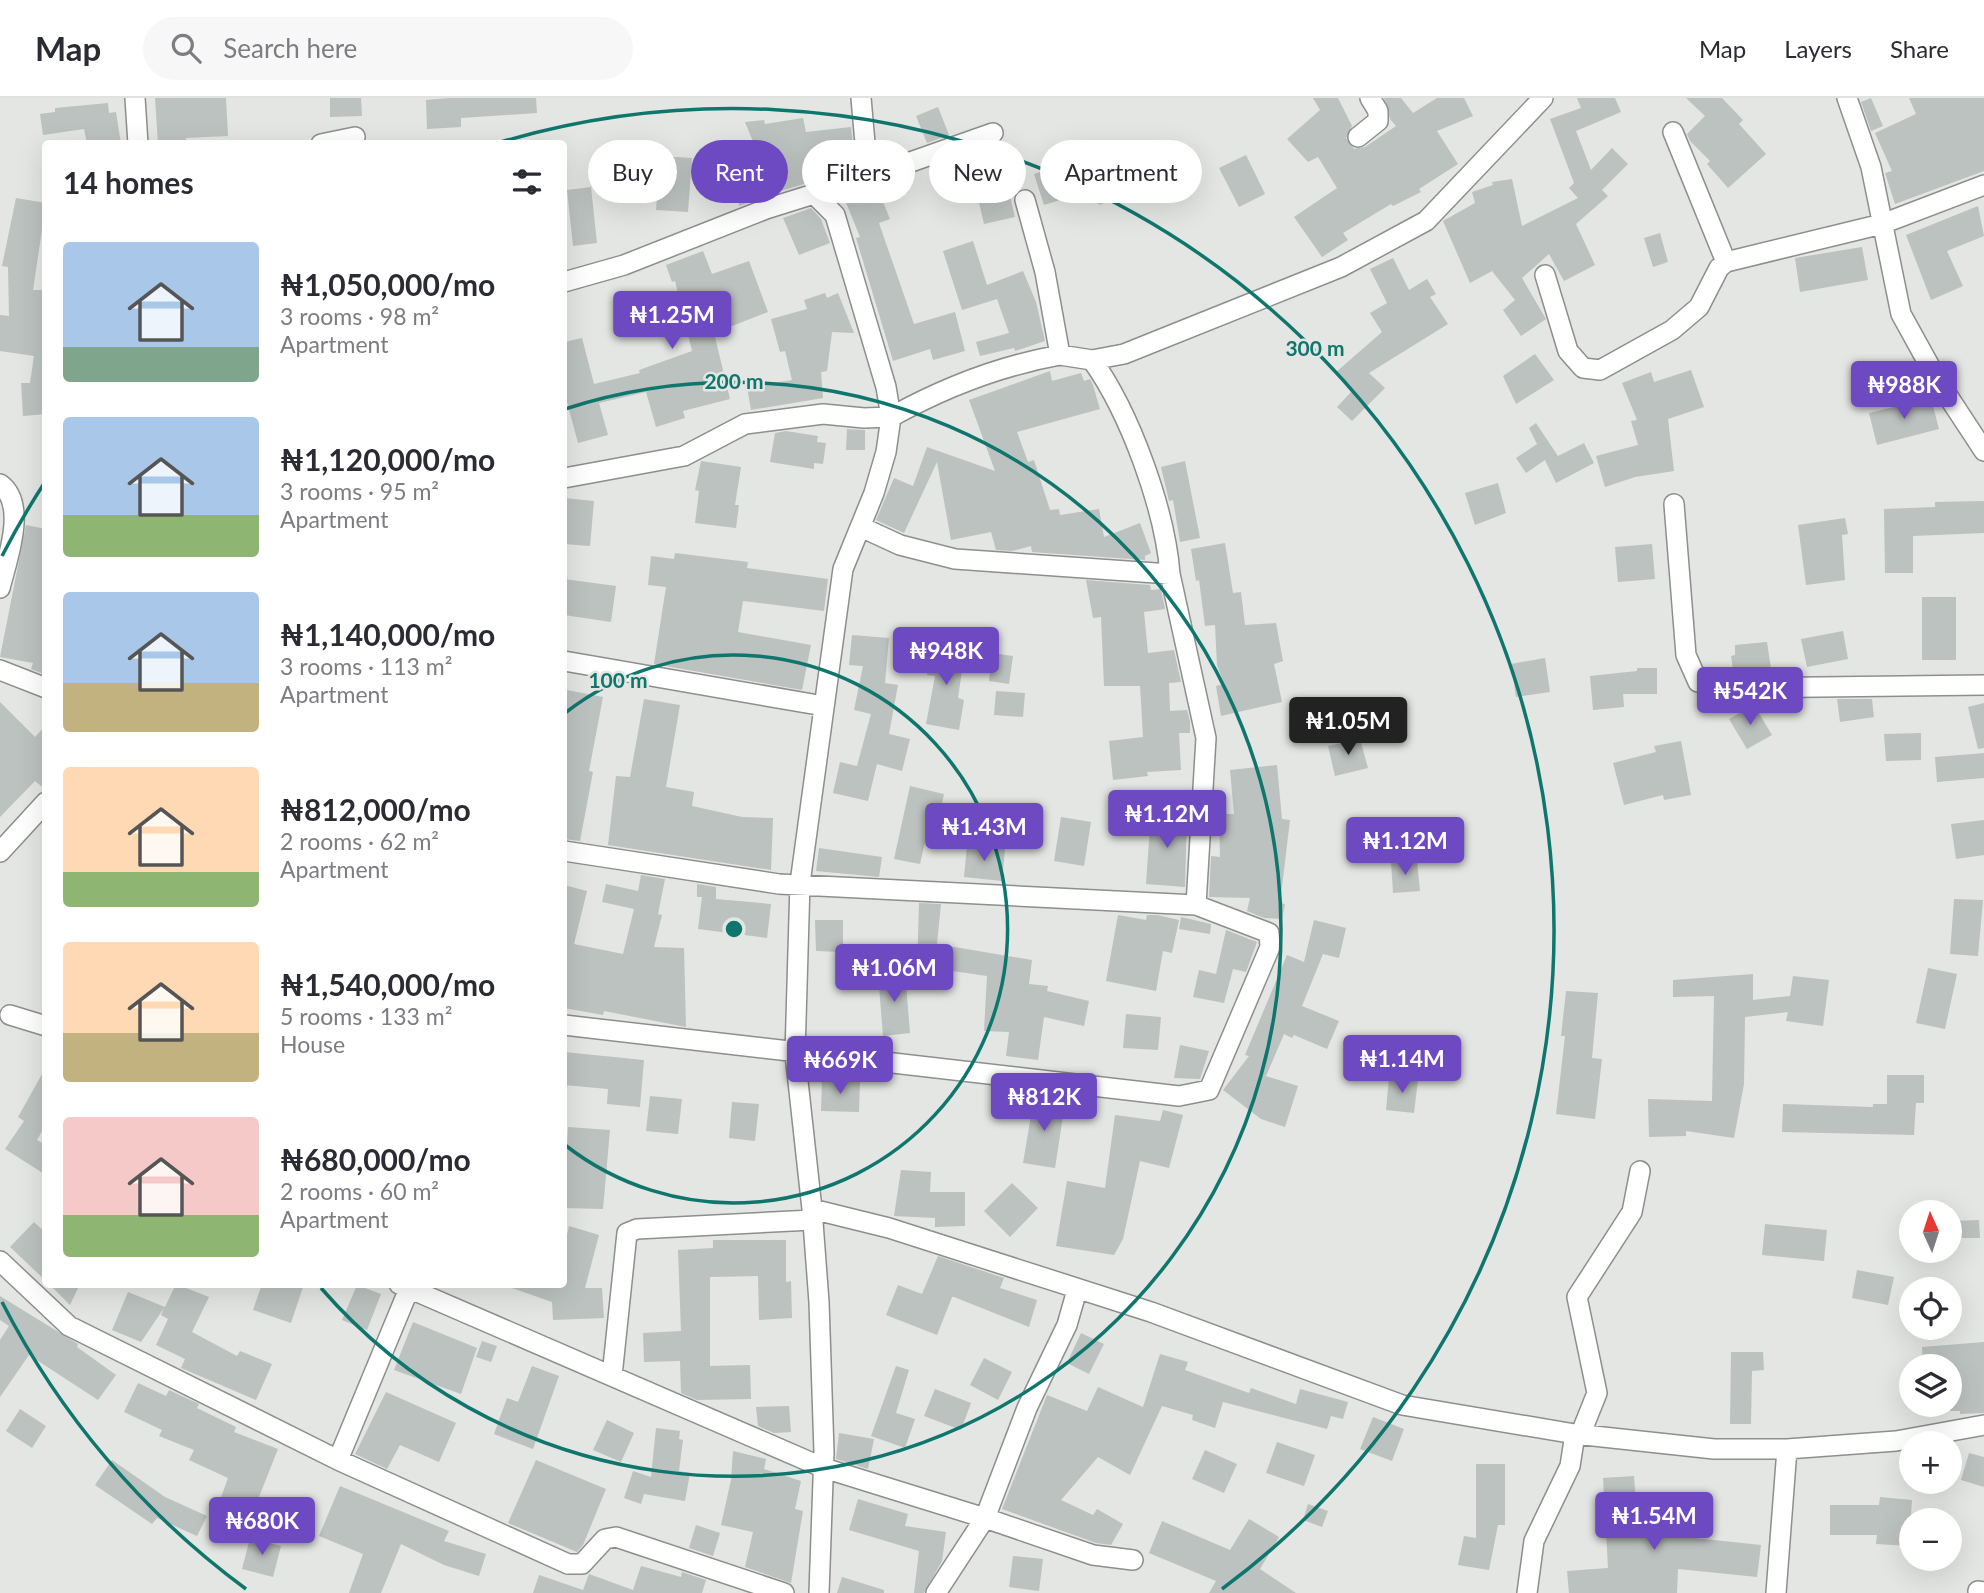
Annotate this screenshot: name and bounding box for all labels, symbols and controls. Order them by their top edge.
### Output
search box [143,17,633,80]
text: Map [35,28,101,68]
icon: search [167,29,205,67]
text: Search here [223,32,357,64]
text: Map [1699,34,1746,63]
text: Layers [1784,34,1852,63]
text: Share [1890,34,1949,63]
chip: Buy [588,140,677,203]
chip: Rent [691,140,788,203]
chip: Filters [802,140,915,203]
chip: New [929,140,1026,203]
chip: Apartment [1040,140,1202,203]
icon: filters [508,163,546,201]
text: 14 homes [63,164,194,200]
text: ₦1,050,000/mo [280,266,495,302]
icon: home [119,270,203,354]
pin: ₦1.25M [615,292,729,351]
text: ₦1.25M [629,300,715,328]
text: 3 rooms · 98 m² [280,302,439,330]
text: Apartment [280,330,388,358]
text: 300 m [1285,335,1345,360]
pin: ₦988K [1855,362,1953,421]
text: 200 m [704,368,764,393]
text: ₦988K [1867,370,1941,398]
text: ₦1,120,000/mo [280,441,495,477]
icon: home [119,445,203,529]
text: 3 rooms · 95 m² [280,477,439,505]
text: Apartment [280,505,388,533]
text: ₦1,140,000/mo [280,616,495,652]
icon: home [119,620,203,704]
pin: ₦948K [897,628,995,687]
text: ₦948K [909,636,983,664]
text: 3 rooms · 113 m² [280,652,452,680]
text: 100 m [588,667,648,692]
pin: ₦542K [1701,668,1799,727]
text: ₦542K [1713,676,1787,704]
text: Apartment [280,680,388,708]
pin: ₦1.05M [1291,698,1405,757]
text: ₦1.05M [1305,706,1391,734]
pin: ₦1.12M [1110,790,1224,850]
text: ₦812,000/mo [280,791,471,827]
icon: home [119,795,203,879]
text: ₦1.12M [1124,799,1210,827]
pin: ₦1.43M [927,804,1041,863]
text: ₦1.43M [941,812,1027,840]
pin: ₦1.12M [1348,818,1462,877]
text: ₦1.12M [1362,826,1448,854]
text: 2 rooms · 62 m² [280,827,439,855]
text: Apartment [280,855,388,883]
centre of rings [722,917,746,941]
pin: ₦1.06M [837,944,951,1004]
text: ₦1.06M [851,953,937,981]
text: ₦1,540,000/mo [280,966,495,1002]
icon: home [119,970,203,1054]
text: 5 rooms · 133 m² [280,1002,452,1030]
text: House [280,1030,345,1058]
pin: ₦1.14M [1345,1035,1459,1095]
pin: ₦669K [791,1037,889,1096]
text: ₦1.14M [1359,1044,1445,1072]
text: ₦669K [803,1045,877,1073]
pin: ₦812K [995,1074,1093,1133]
text: ₦812K [1007,1082,1081,1110]
text: ₦680,000/mo [280,1141,471,1177]
icon: home [119,1145,203,1229]
text: 2 rooms · 60 m² [280,1177,439,1205]
north arrow [1899,1200,1962,1264]
map controls [1899,1200,1962,1571]
text: Apartment [280,1205,388,1233]
button: locate [1899,1277,1962,1340]
button: layers [1899,1354,1962,1417]
button: + [1899,1431,1962,1494]
pin: ₦1.54M [1597,1492,1711,1552]
pin: ₦680K [213,1498,311,1557]
text: ₦1.54M [1611,1501,1697,1529]
text: ₦680K [225,1506,299,1534]
button: − [1899,1508,1962,1571]

